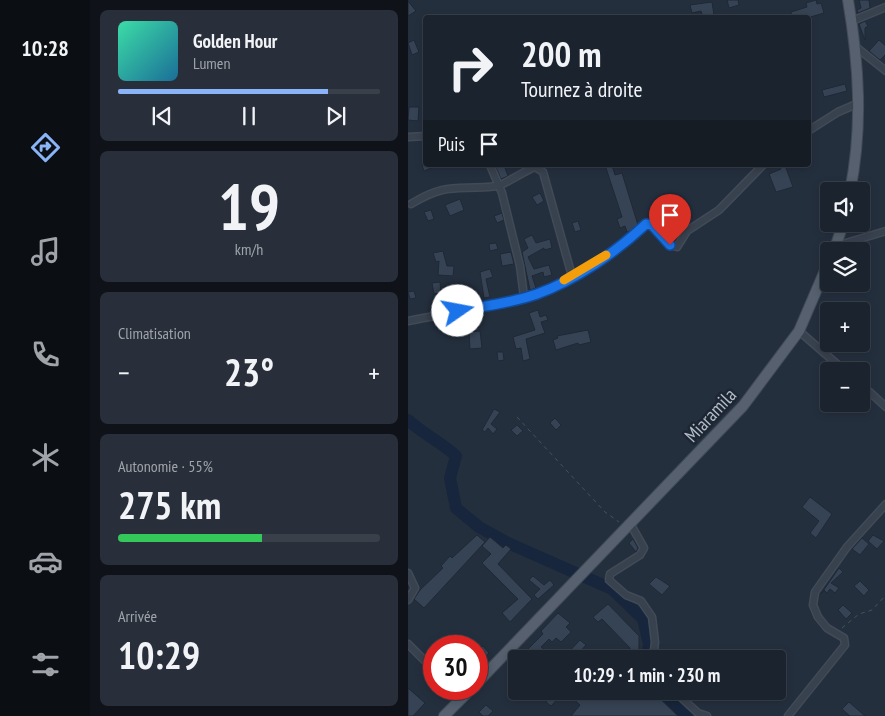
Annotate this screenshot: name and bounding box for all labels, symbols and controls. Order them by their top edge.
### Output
text: Golden Hour [193,29,277,53]
text: 200 m [521,31,602,77]
text: 10:28 [21,34,69,62]
icon: right [438,35,503,100]
text: Lumen [193,53,230,73]
text: Tournez à droite [521,75,643,103]
icon: previous [148,102,176,130]
icon: pause [235,102,263,130]
icon: next [322,102,350,130]
icon: directions [28,130,63,165]
icon: arrive [475,130,503,158]
text: Puis [438,132,465,156]
text: 19 [218,164,280,248]
map controls [820,182,870,412]
button: sound [820,182,870,232]
pin [649,194,691,245]
icon: arrive [656,201,684,229]
icon: music [28,234,63,269]
text: km/h [235,239,263,259]
button: layers [820,242,870,292]
position arrow [431,284,483,336]
button: + [820,302,870,352]
text: Climatisation [118,323,191,343]
icon: phone [28,337,63,372]
text: 23° [224,347,274,396]
text: − [118,354,130,391]
text: + [368,354,380,391]
button: − [820,362,870,412]
street label: Miaramila [679,383,741,447]
icon: climate [28,440,63,475]
text: Autonomie · 55% [118,456,213,476]
text: 275 km [118,480,221,529]
icon: car [28,544,63,579]
text: Arrivée [118,606,157,626]
text: 10:29 [118,630,200,679]
speed limit sign: 30 [423,635,488,700]
icon: filters [28,647,63,682]
text: 10:29 · 1 min · 230 m [574,663,720,687]

